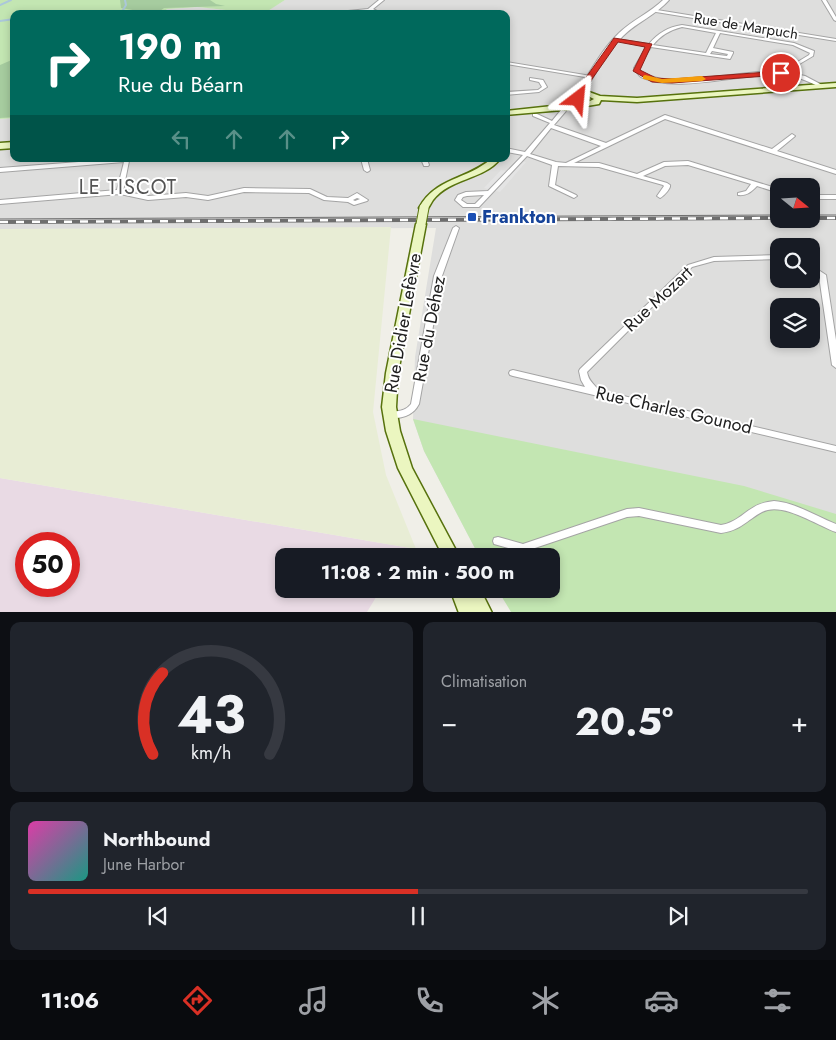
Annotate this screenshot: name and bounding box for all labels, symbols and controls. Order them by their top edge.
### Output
street label: Rue de Marpuch [692,7,800,45]
text: 190 m [118,22,222,72]
icon: right [35,30,100,95]
pin [760,52,802,94]
icon: arrive [767,59,795,87]
text: Rue du Béarn [118,68,244,100]
position arrow [551,72,603,124]
icon: left [167,125,195,153]
icon: ahead [220,125,248,153]
icon: ahead [273,125,301,153]
icon: right [326,125,354,153]
district label: LE TISCOT [79,173,177,202]
north arrow [770,178,820,228]
map controls [770,178,820,348]
place label: Frankton [482,204,556,230]
marker: Frankton [466,211,478,223]
button: search [770,238,820,288]
street label: Rue Didier Lefèvre [378,251,428,395]
street label: Rue Mozart [618,260,699,338]
street label: Rue du Déhez [406,273,452,384]
button: layers [770,298,820,348]
street label: Rue Charles Gounod [593,379,755,441]
speed limit sign: 50 [15,532,80,597]
text: 11:08 · 2 min · 500 m [321,559,514,586]
text: Climatisation [441,670,527,693]
text: 43 [177,677,246,753]
text: 20.5° [575,694,673,749]
text: − [441,702,458,743]
text: + [791,702,808,743]
text: km/h [191,740,232,766]
text: Northbound [103,826,210,853]
text: June Harbor [103,853,185,876]
icon: previous [144,902,172,930]
icon: pause [404,902,432,930]
icon: next [664,902,692,930]
icon: directions [180,983,215,1018]
icon: music [296,983,331,1018]
icon: phone [412,983,447,1018]
icon: climate [528,983,563,1018]
icon: car [644,983,679,1018]
icon: filters [760,983,795,1018]
text: 11:06 [41,984,99,1016]

